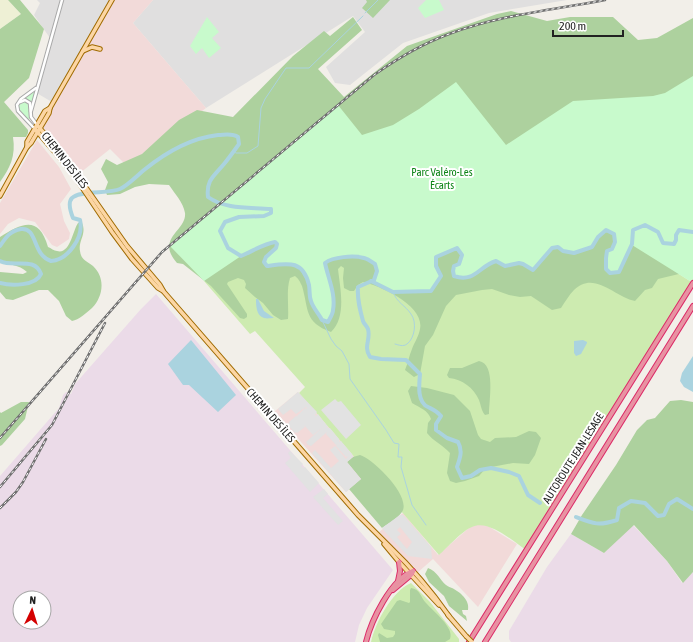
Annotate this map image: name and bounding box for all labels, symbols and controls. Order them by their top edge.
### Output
scale bar [553,12,623,38]
text: 200 m [559,19,586,33]
street label: CHEMIN DES ÎLES [39,130,91,191]
park label: Parc Valéro-Les Écarts [411,166,473,191]
street label: CHEMIN DES ÎLES [244,386,298,445]
street label: AUTOROUTE JEAN-LESAGE [540,410,606,506]
north arrow [12,590,52,630]
text: N [29,594,36,606]

